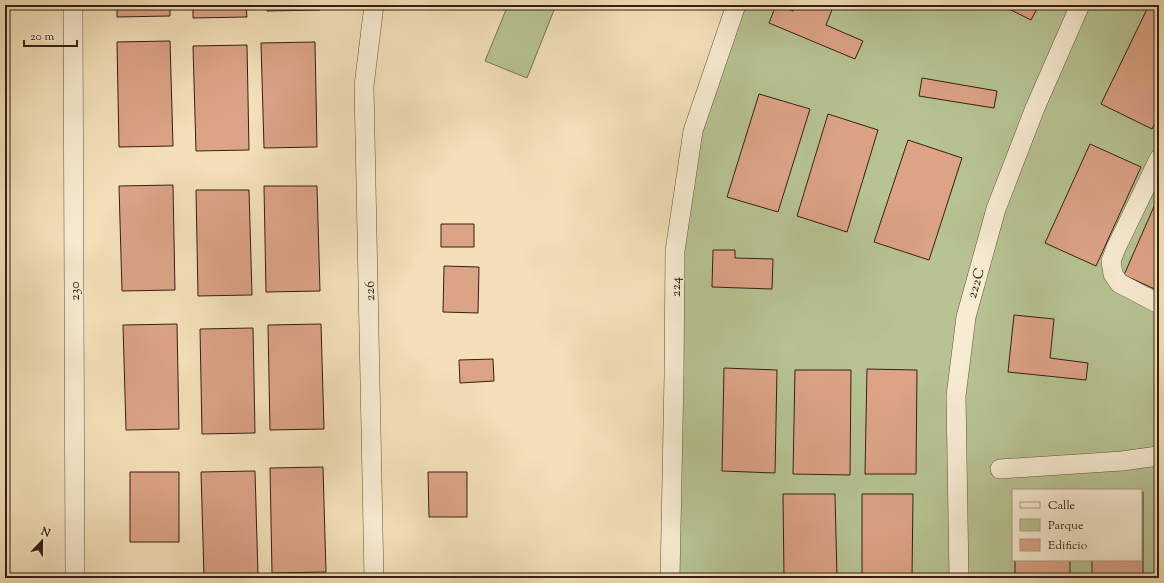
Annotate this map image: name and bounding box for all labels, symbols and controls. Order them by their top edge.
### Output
scale bar [24,22,77,48]
text: 20 m [30,28,55,46]
street label: 222C [963,266,991,301]
street label: 224 [667,277,687,297]
street label: 230 [66,281,86,301]
street label: 226 [361,281,381,301]
legend [1012,489,1142,561]
text: Calle [1048,497,1076,515]
text: Parque [1048,517,1084,535]
north arrow [22,521,62,561]
text: N [37,523,53,542]
text: Edificio [1048,537,1088,555]

